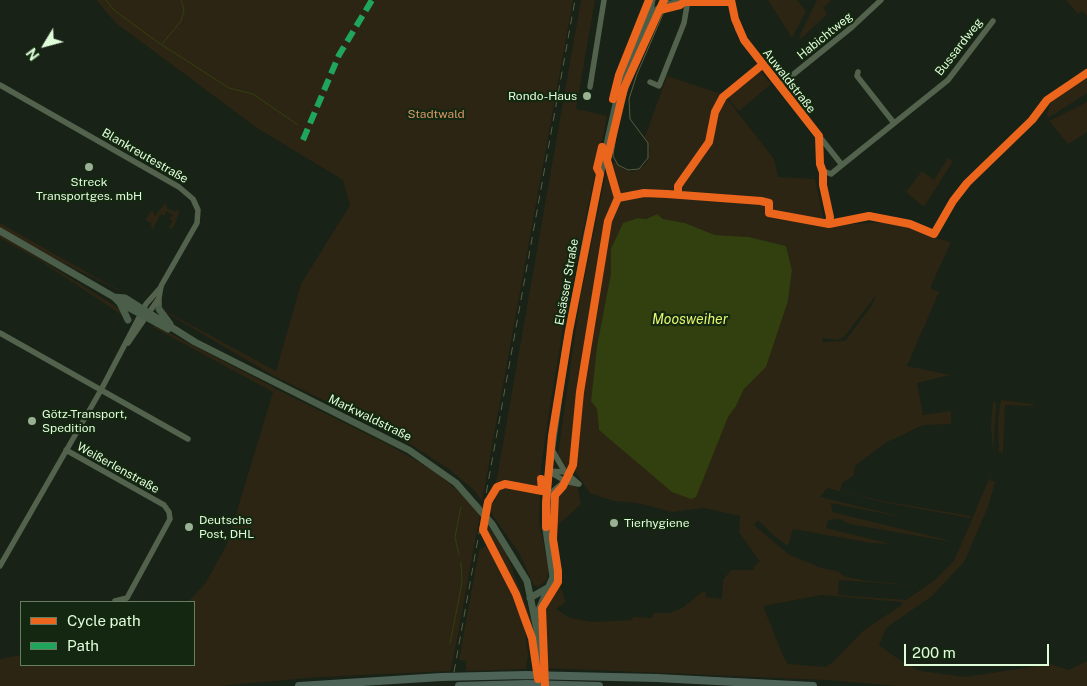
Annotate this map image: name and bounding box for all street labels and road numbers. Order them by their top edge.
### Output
street label: Habichtweg [794,9,856,63]
street label: Bussardweg [932,15,986,79]
street label: Auwaldstraße [760,46,818,116]
street label: Blankreutestraße [99,125,191,187]
street label: Elsässer Straße [552,238,582,326]
street label: Markwaldstraße [326,392,414,444]
street label: Weißerlenstraße [74,439,162,497]

